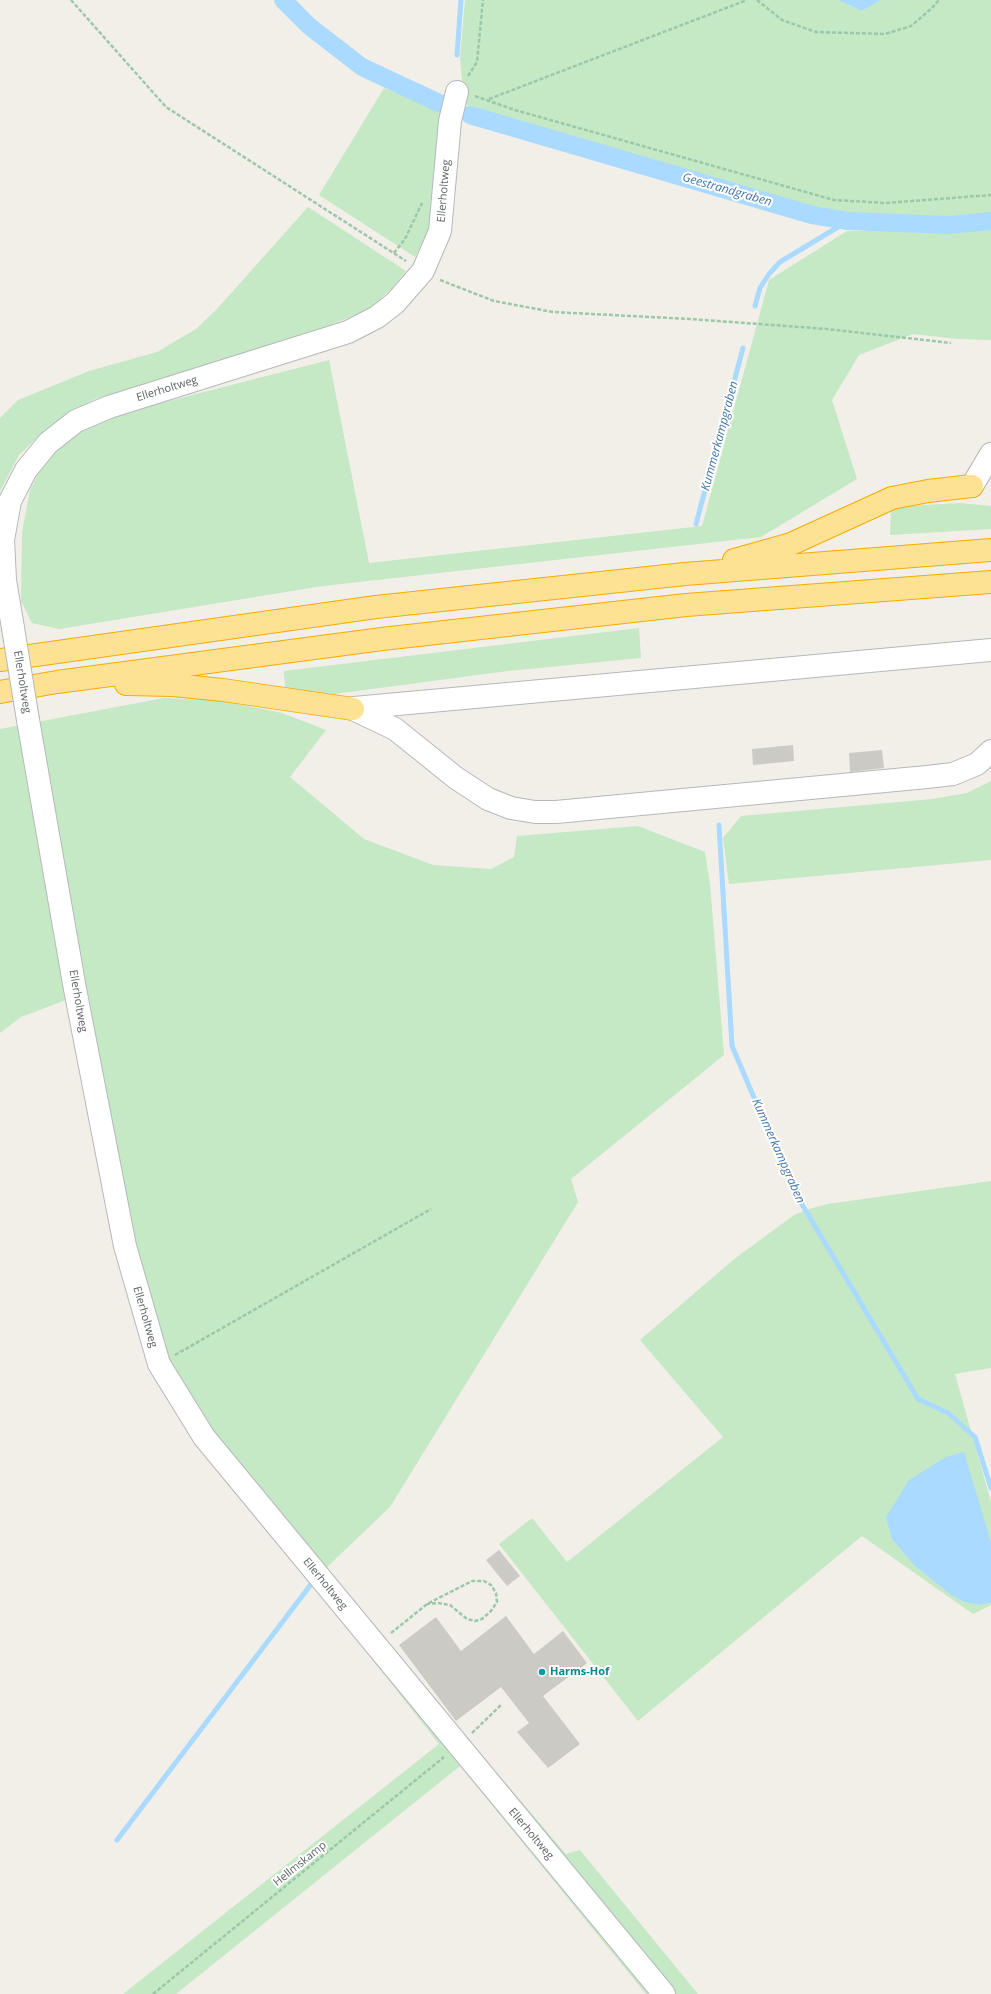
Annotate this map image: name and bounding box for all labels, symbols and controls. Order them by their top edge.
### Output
street label: Ellerholtweg [435,159,453,223]
water label: Geestrandgraben [681,170,773,210]
street label: Ellerholtweg [135,373,199,405]
water label: Kummerkampgraben [698,380,742,492]
street label: Ellerholtweg [11,650,33,714]
street label: Ellerholtweg [66,969,90,1033]
water label: Kummerkampgraben [748,1097,808,1205]
street label: Ellerholtweg [130,1285,160,1349]
street label: Ellerholtweg [300,1555,350,1613]
place label: Harms-Hof [550,1665,609,1679]
marker: Harms-Hof [537,1667,547,1677]
street label: Ellerholtweg [506,1806,556,1862]
street label: Hellmskamp [271,1839,329,1889]

